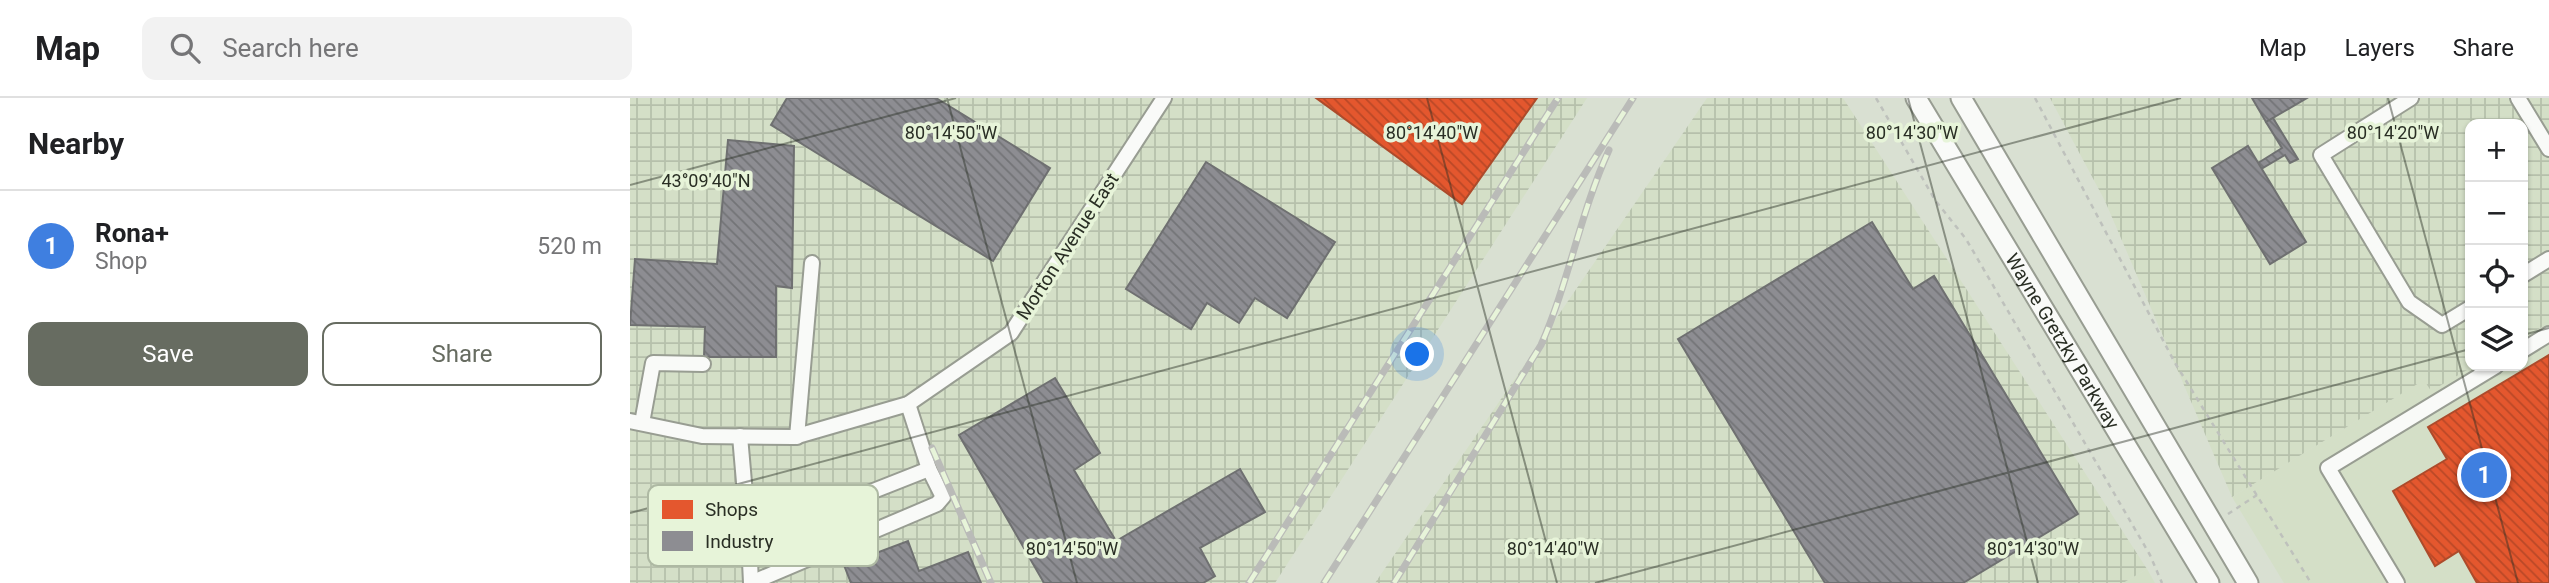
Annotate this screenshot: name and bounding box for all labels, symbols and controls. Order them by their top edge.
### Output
search box [142,17,632,80]
text: Map [35,29,100,68]
icon: search [166,29,204,67]
text: Search here [222,33,359,63]
text: Map [2259,34,2307,62]
text: Layers [2345,34,2415,62]
text: Share [2453,34,2514,62]
map controls [2465,119,2528,371]
button: + [2465,119,2528,182]
text: 80°14'50"W [905,122,997,143]
text: 80°14'40"W [1386,122,1478,143]
text: 80°14'30"W [1866,122,1958,143]
text: 80°14'20"W [2347,122,2439,143]
text: Nearby [28,126,124,161]
street label: Morton Avenue East [1011,169,1123,324]
text: 43°09'40"N [661,170,751,191]
button: − [2465,182,2528,245]
text: Rona+ [95,218,169,248]
text: 1 [44,233,58,260]
text: 520 m [537,233,602,260]
button: locate [2465,245,2528,308]
text: Shop [95,248,147,275]
street label: Wayne Gretzky Parkway [2001,249,2124,433]
button: layers [2465,308,2528,371]
button: Save [28,322,308,386]
button: Share [322,322,602,386]
your location [1400,337,1434,371]
pin: 1 [2461,449,2507,501]
legend [648,485,878,566]
text: Shops [705,498,758,521]
text: Industry [705,530,773,553]
text: 80°14'50"W [1026,538,1118,559]
text: 80°14'40"W [1507,538,1599,559]
text: 80°14'30"W [1987,538,2079,559]

